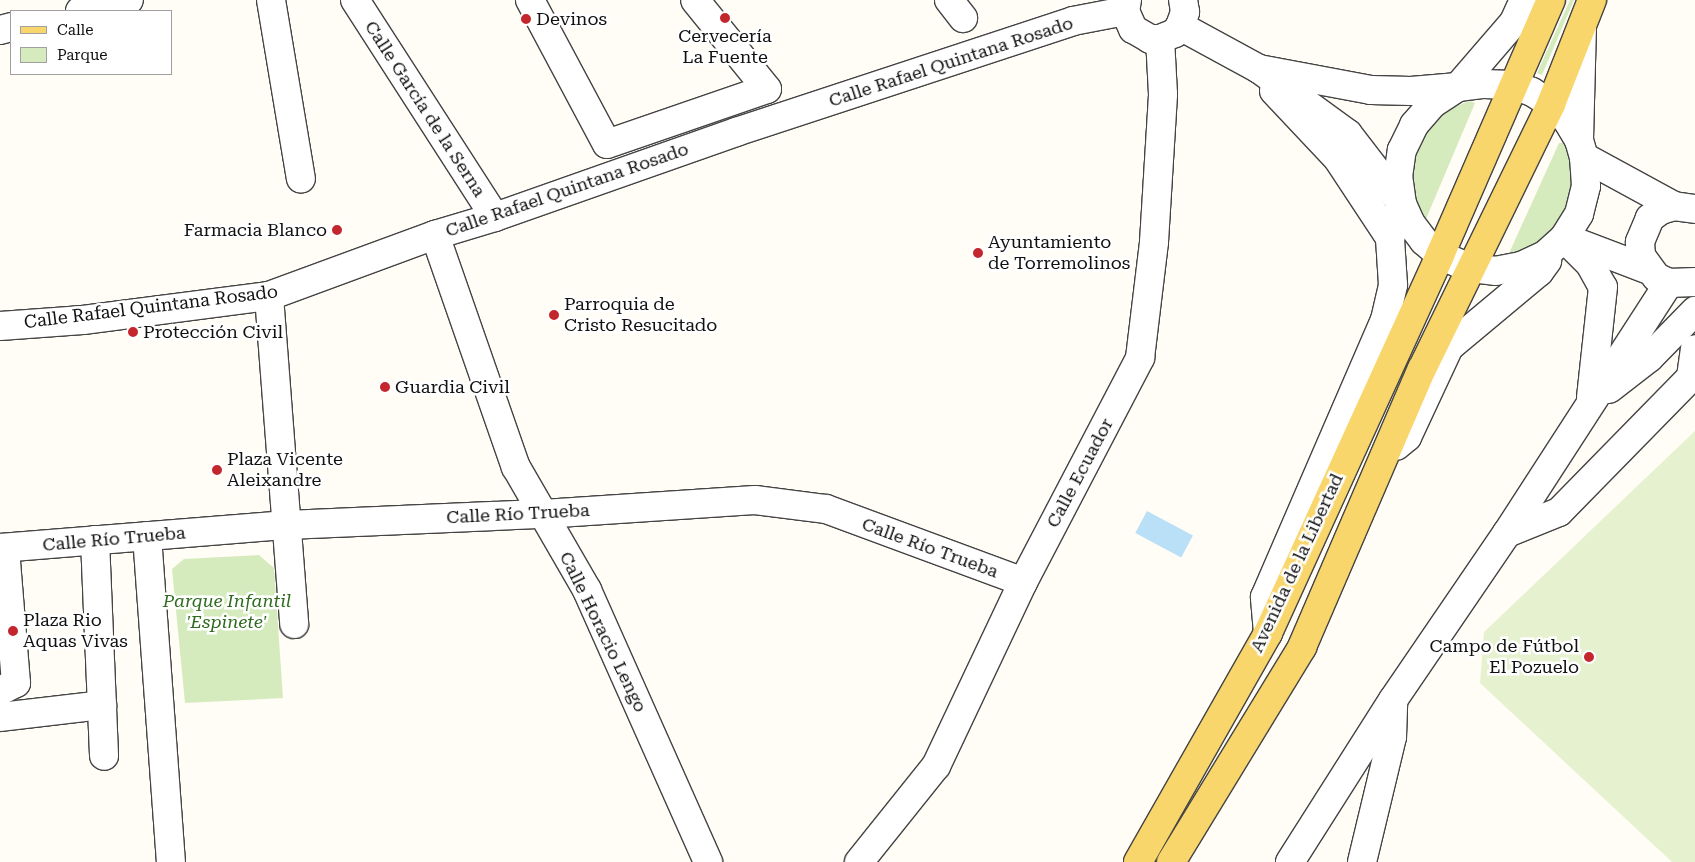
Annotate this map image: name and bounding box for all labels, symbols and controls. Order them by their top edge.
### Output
place label: Devinos [536,8,607,30]
legend [10,10,172,75]
marker: Cervecería La Fuente [719,12,731,24]
street label: Calle Rafael Quintana Rosado [826,12,1076,112]
marker: Devinos [520,13,532,25]
street label: Calle García de la Serna [360,17,490,201]
text: Calle [57,21,93,39]
place label: Cervecería La Fuente [678,26,772,68]
text: Parque [57,46,108,64]
street label: Calle Rafael Quintana Rosado [443,138,691,242]
place label: Farmacia Blanco [184,219,327,241]
marker: Farmacia Blanco [331,224,343,236]
place label: Ayuntamiento de Torremolinos [988,232,1130,274]
marker: Ayuntamiento de Torremolinos [972,247,984,259]
street label: Calle Rafael Quintana Rosado [23,281,279,333]
place label: Parroquia de Cristo Resucitado [564,294,717,336]
marker: Parroquia de Cristo Resucitado [548,309,560,321]
place label: Protección Civil [143,321,283,343]
marker: Protección Civil [127,326,139,338]
place label: Guardia Civil [395,376,510,398]
marker: Guardia Civil [379,381,391,393]
street label: Calle Ecuador [1042,415,1118,531]
place label: Plaza Vicente Aleixandre [227,449,343,492]
marker: Plaza Vicente Aleixandre [211,464,223,476]
street label: Avenida de la Libertad [1246,470,1348,656]
street label: Calle Río Trueba [446,499,590,529]
street label: Calle Río Trueba [859,513,1001,583]
street label: Calle Río Trueba [42,522,186,556]
street label: Calle Horacio Lengo [555,548,651,716]
park label: Parque Infantil 'Espinete' [163,591,291,634]
place label: Plaza Rio Aquas Vivas [23,610,128,652]
marker: Plaza Rio Aquas Vivas [7,625,19,637]
place label: Campo de Fútbol El Pozuelo [1430,636,1579,679]
marker: Campo de Fútbol El Pozuelo [1583,651,1595,663]

